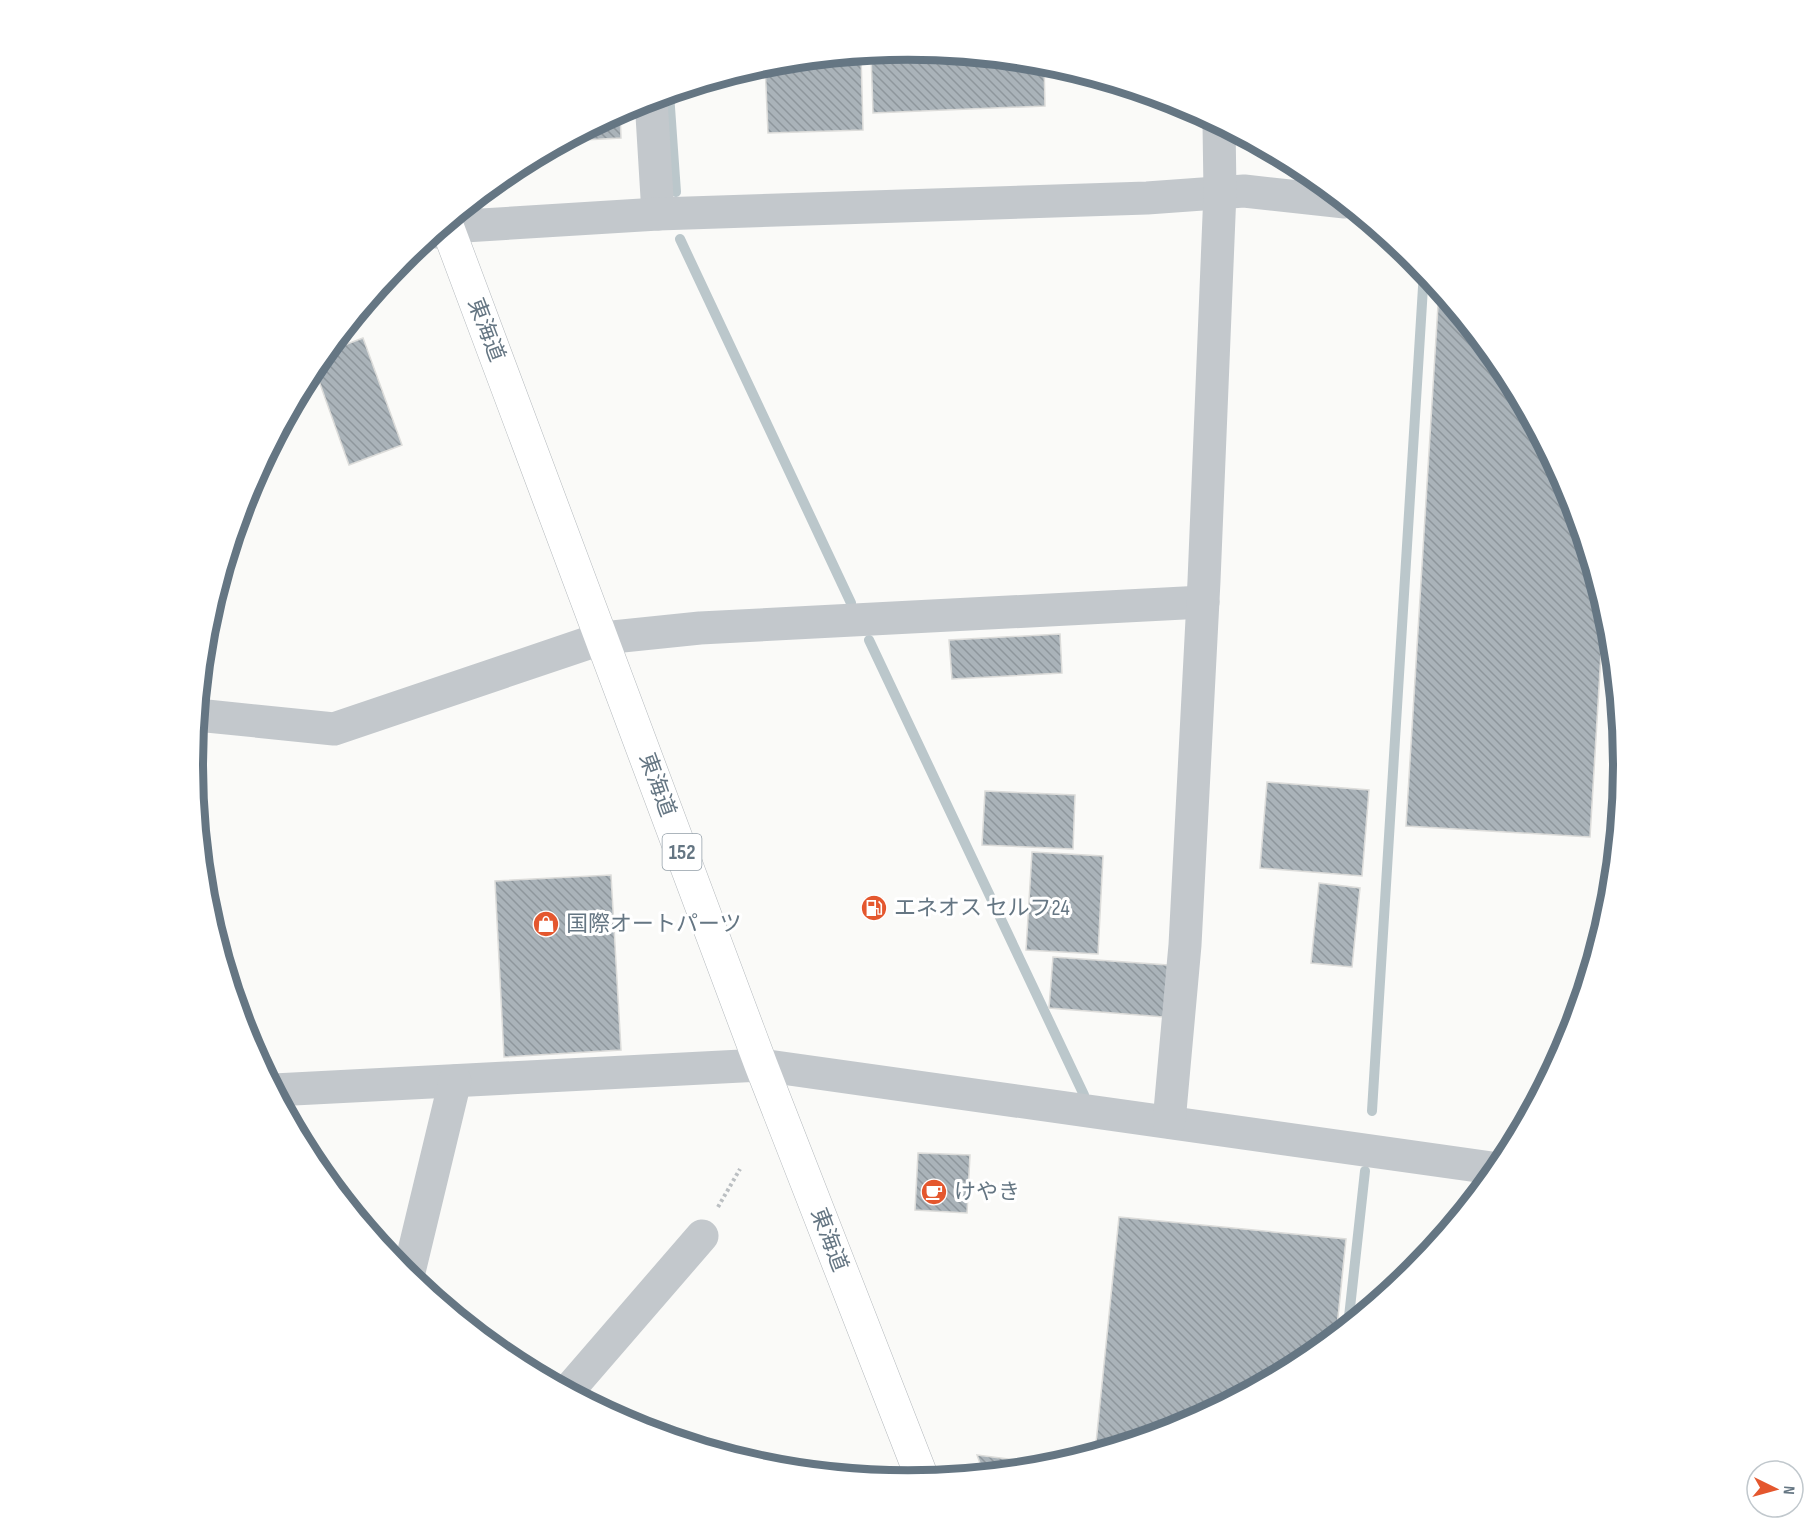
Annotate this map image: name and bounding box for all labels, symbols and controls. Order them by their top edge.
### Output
street label: 東海道 [462,294,510,366]
street label: 東海道 [633,749,681,821]
road number: 152 [662,834,702,870]
fuel station icon: エネオス セルフ24 [859,893,889,923]
place label: エネオス セルフ24 [894,895,1070,922]
shop icon: 国際オートパーツ [531,909,561,939]
place label: 国際オートパーツ [566,911,742,938]
cafe icon: けやき [919,1177,949,1207]
place label: けやき [954,1179,1020,1206]
street label: 東海道 [805,1204,853,1276]
north arrow [1745,1459,1805,1519]
text: N [1779,1485,1798,1495]

